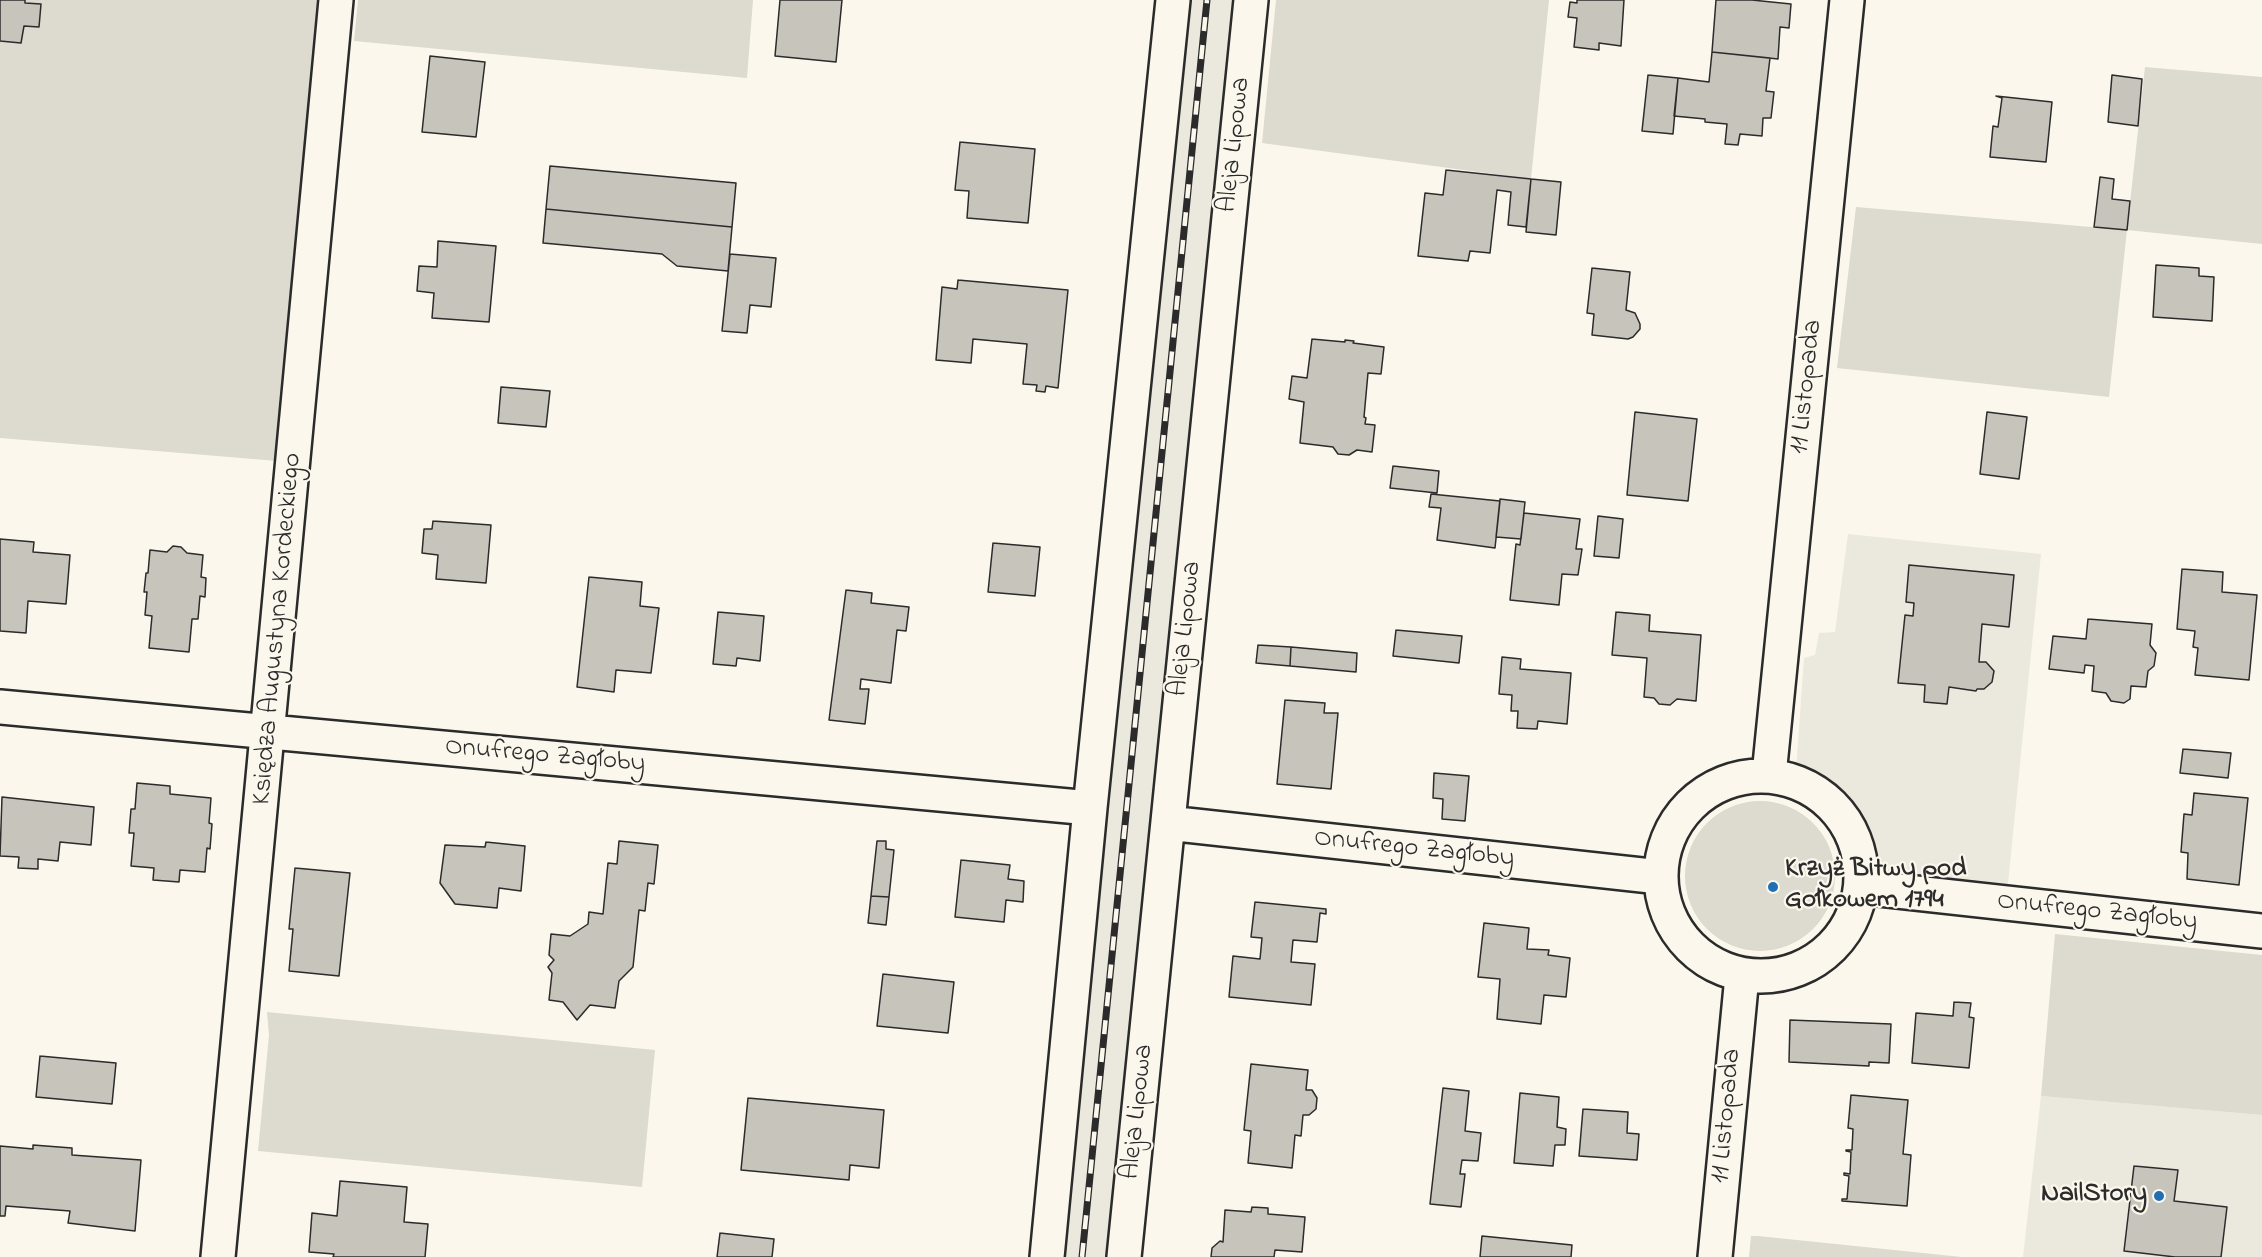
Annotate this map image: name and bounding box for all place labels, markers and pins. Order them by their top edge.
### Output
place label: Krzyż Bitwy pod Gołkowem 1794 [1785,855,1966,918]
marker: Krzyż Bitwy pod Gołkowem 1794 [1766,880,1780,894]
place label: NailStory [2041,1180,2147,1212]
marker: NailStory [2152,1189,2166,1203]

